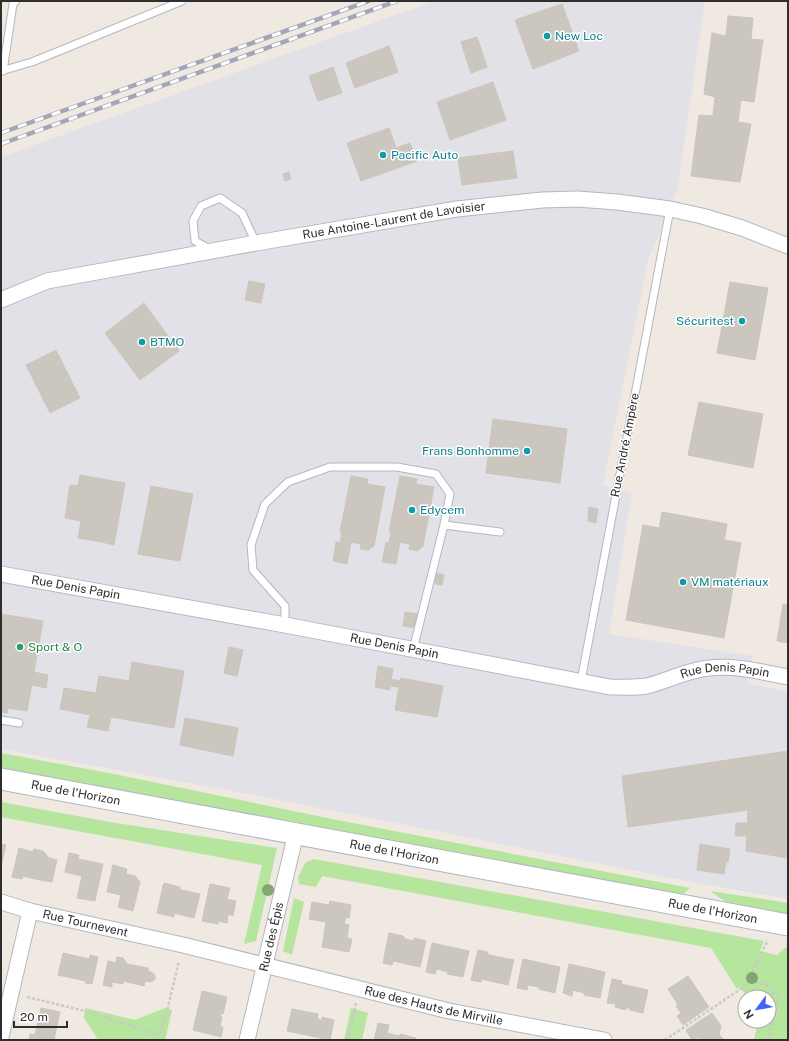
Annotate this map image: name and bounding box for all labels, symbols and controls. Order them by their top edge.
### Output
place label: New Loc [555,29,603,43]
marker: New Loc [542,31,552,41]
place label: Pacific Auto [391,148,459,162]
marker: Pacific Auto [378,150,388,160]
street label: Rue Antoine-Laurent de Lavoisier [302,199,486,242]
place label: Sécuritest [676,314,734,328]
marker: Sécuritest [737,316,747,326]
place label: BTMO [150,335,185,349]
marker: BTMO [137,337,147,347]
street label: Rue André Ampère [608,392,642,498]
place label: Frans Bonhomme [422,444,519,458]
marker: Frans Bonhomme [522,446,532,456]
place label: Edycem [420,503,464,517]
marker: Edycem [407,505,417,515]
street label: Rue Denis Papin [30,573,121,602]
place label: VM matériaux [691,575,769,589]
marker: VM matériaux [678,577,688,587]
street label: Rue Denis Papin [349,631,440,661]
place label: Sport & O [28,640,82,654]
marker: Sport & O [15,642,25,652]
street label: Rue Denis Papin [679,660,771,681]
street label: Rue de l'Horizon [30,778,122,808]
street label: Rue de l'Horizon [349,837,440,867]
street label: Rue de l'Horizon [667,896,759,926]
street label: Rue des Épis [256,901,286,973]
street label: Rue Tournevent [41,907,130,940]
street label: Rue des Hauts de Mirville [363,983,504,1028]
north arrow [737,989,777,1029]
scale bar [14,1003,67,1029]
text: N [741,1007,756,1021]
text: 20 m [20,1010,48,1024]

